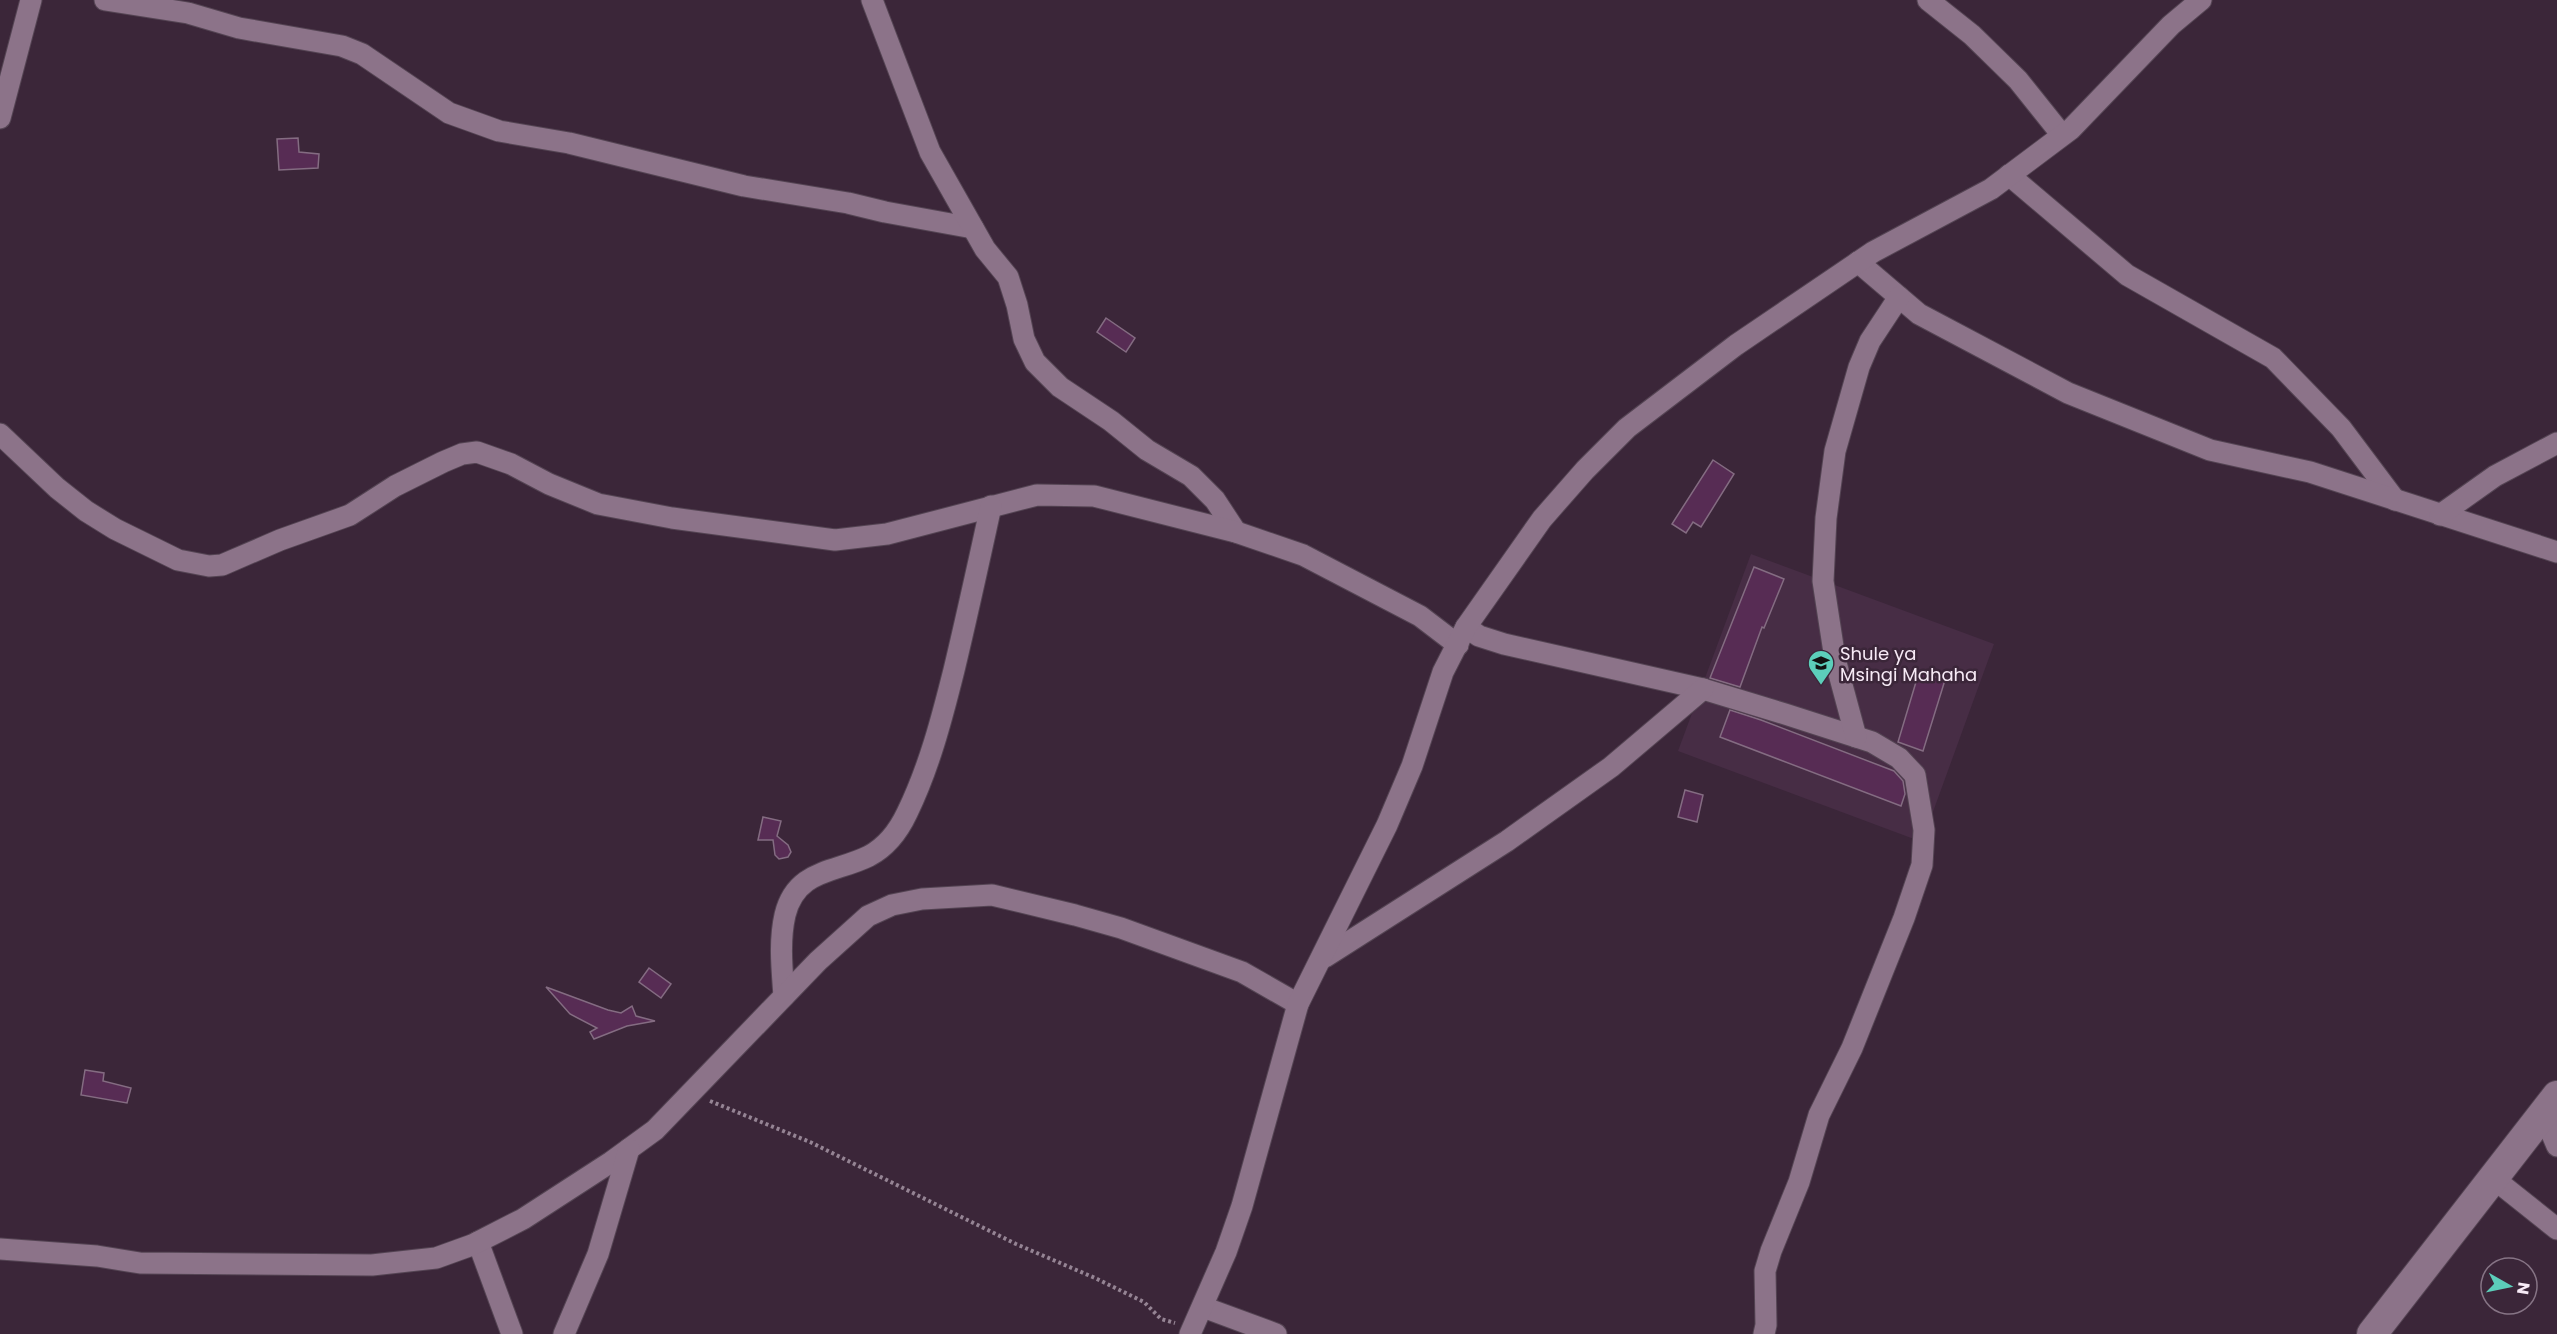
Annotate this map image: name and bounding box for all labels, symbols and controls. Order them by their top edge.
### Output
place label: Shule ya Msingi Mahaha [1840,641,1977,687]
school or university icon: Shule ya Msingi Mahaha [1806,648,1836,686]
north arrow [2479,1256,2539,1316]
text: N [2511,1281,2536,1296]

